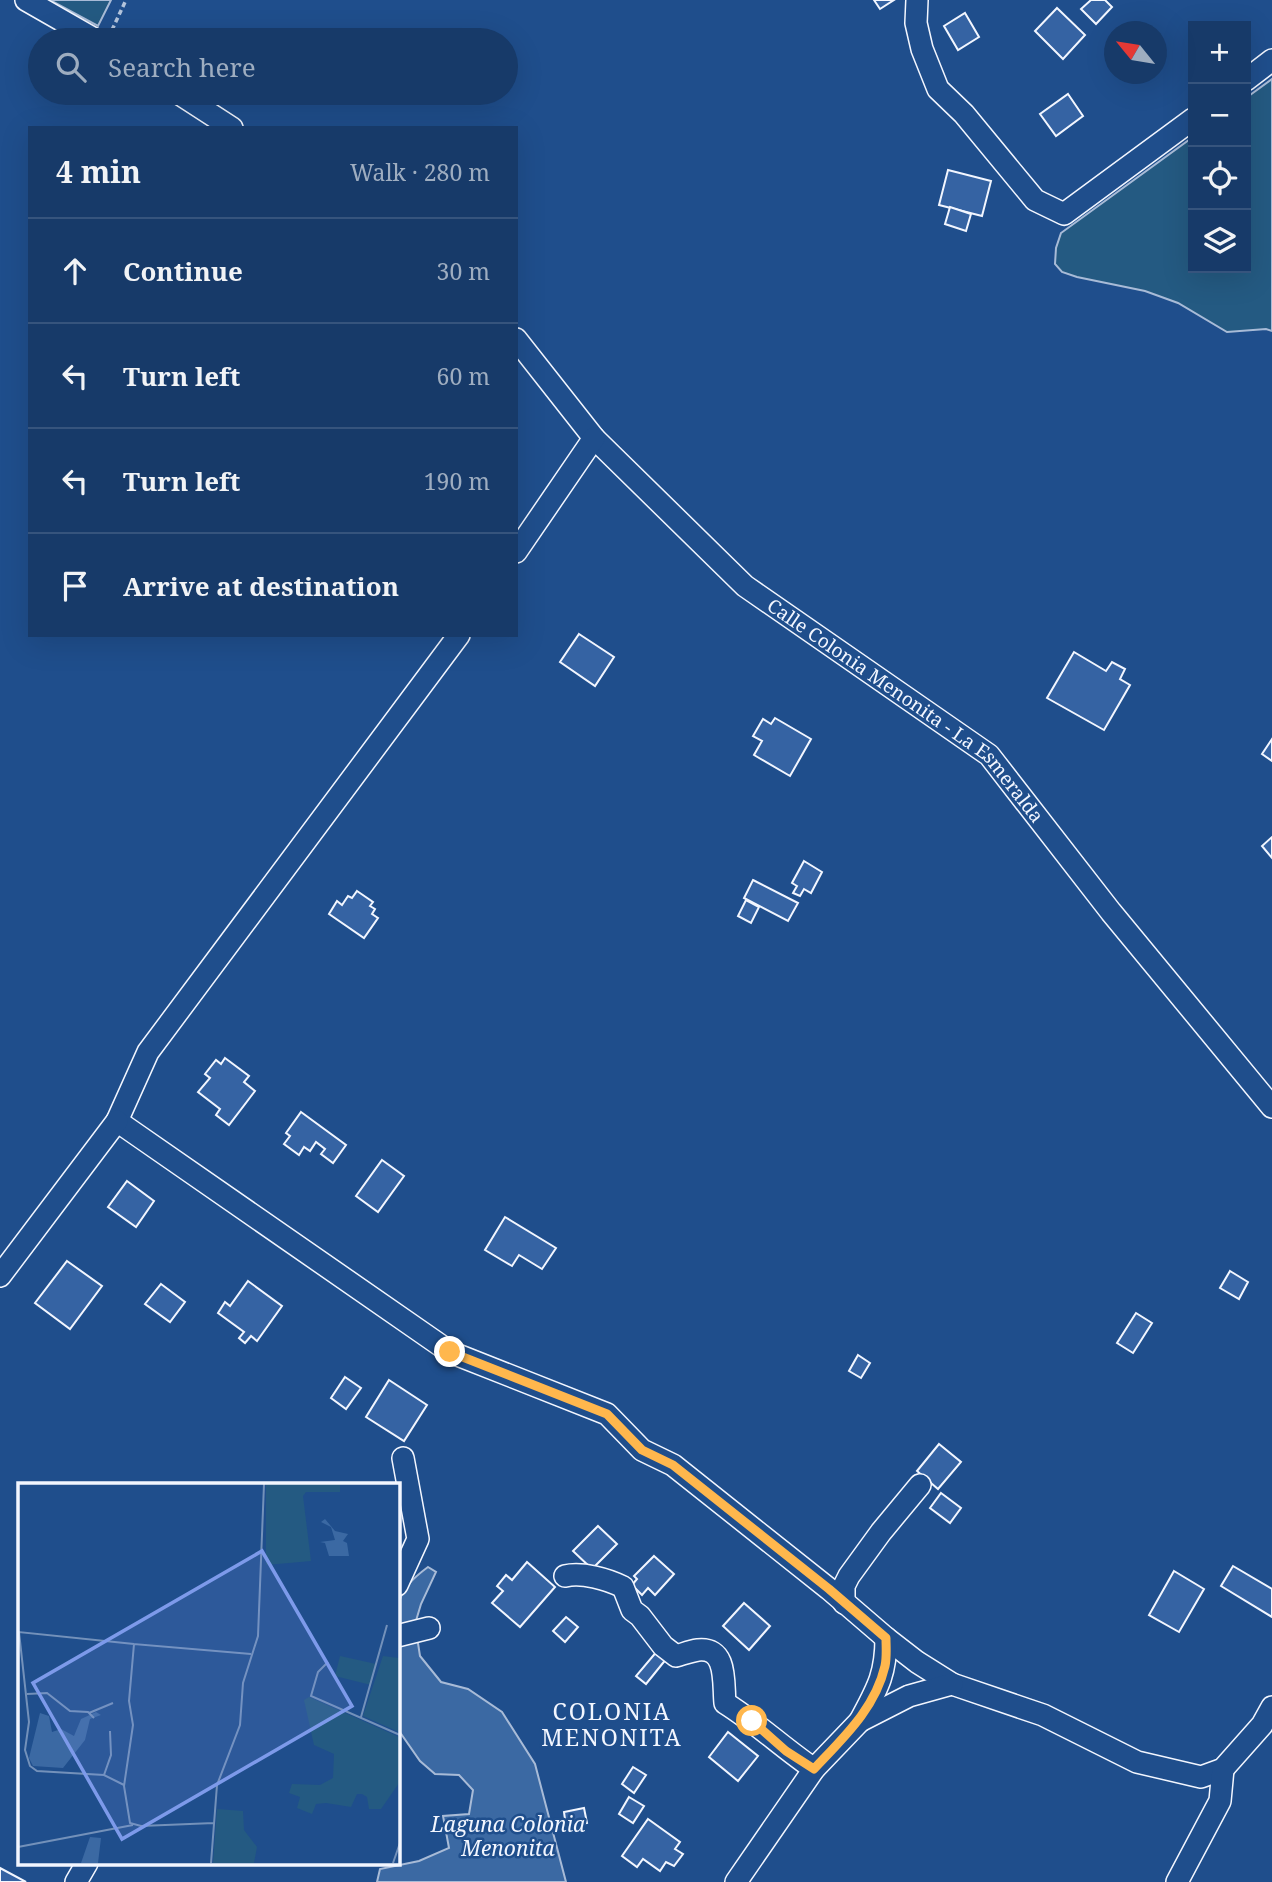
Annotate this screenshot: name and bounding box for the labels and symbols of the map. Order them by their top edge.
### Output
north arrow [1104,21,1167,84]
street label: Calle Colonia Menonita - La Esmeralda [762,592,1050,828]
route end [434,1336,465,1367]
inset map [18,1483,399,1864]
district label: COLONIA MENONITA [541,1695,683,1753]
route start [736,1705,767,1736]
water label: Laguna Colonia Menonita [430,1810,586,1862]

